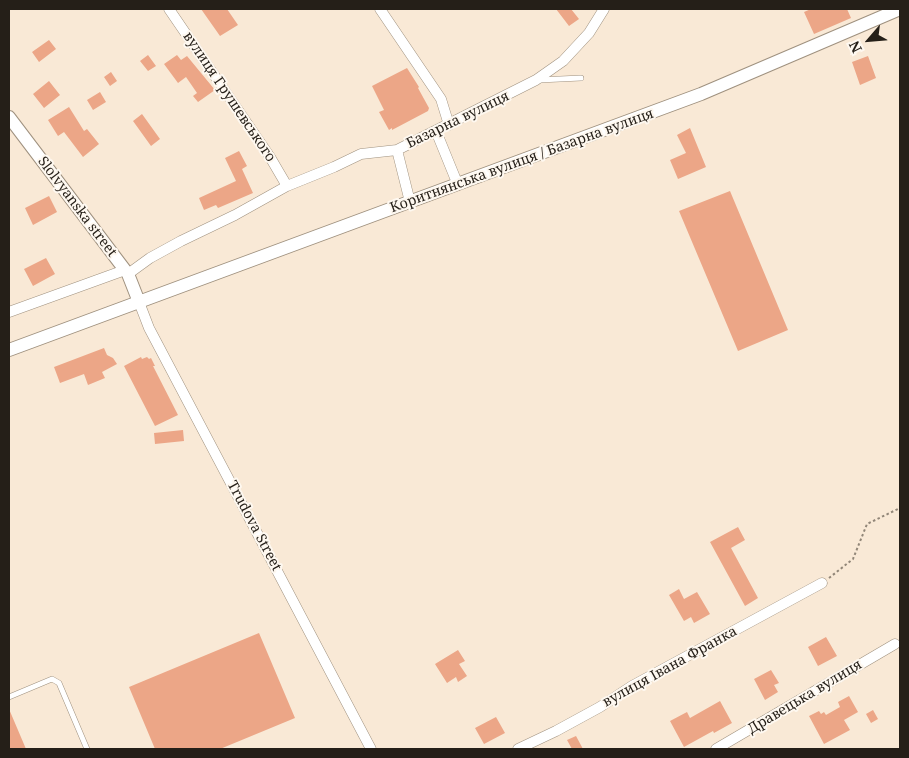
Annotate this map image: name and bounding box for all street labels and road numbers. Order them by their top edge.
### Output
street label: вулиця Грушевського [179,29,279,165]
street label: Базарна вулиця [404,88,512,152]
street label: Коритнянська вулиця / Базарна вулиця [388,105,656,217]
street label: Slolvyanska street [34,154,120,260]
street label: Trudova Street [223,478,285,574]
street label: вулиця Івана Франка [600,623,740,711]
street label: Дравецька вулиця [745,656,865,738]

